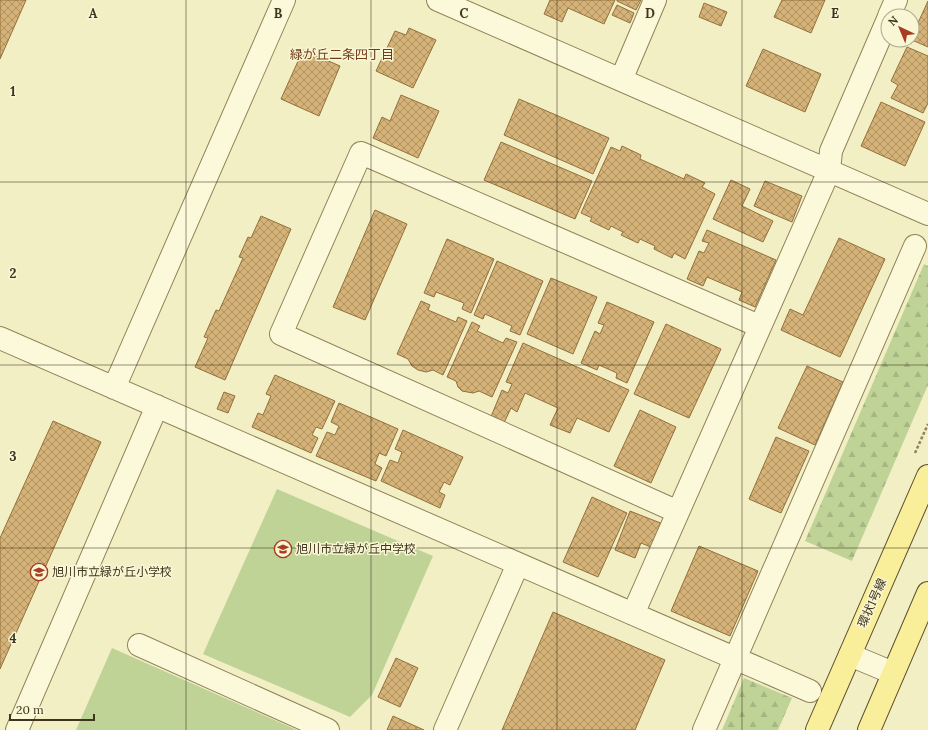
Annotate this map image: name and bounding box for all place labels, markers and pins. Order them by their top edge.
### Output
school or university icon: 旭川市立緑が丘中学校 [273,539,293,559]
place label: 旭川市立緑が丘中学校 [296,541,416,556]
school or university icon: 旭川市立緑が丘小学校 [29,562,49,582]
place label: 旭川市立緑が丘小学校 [52,564,172,579]

